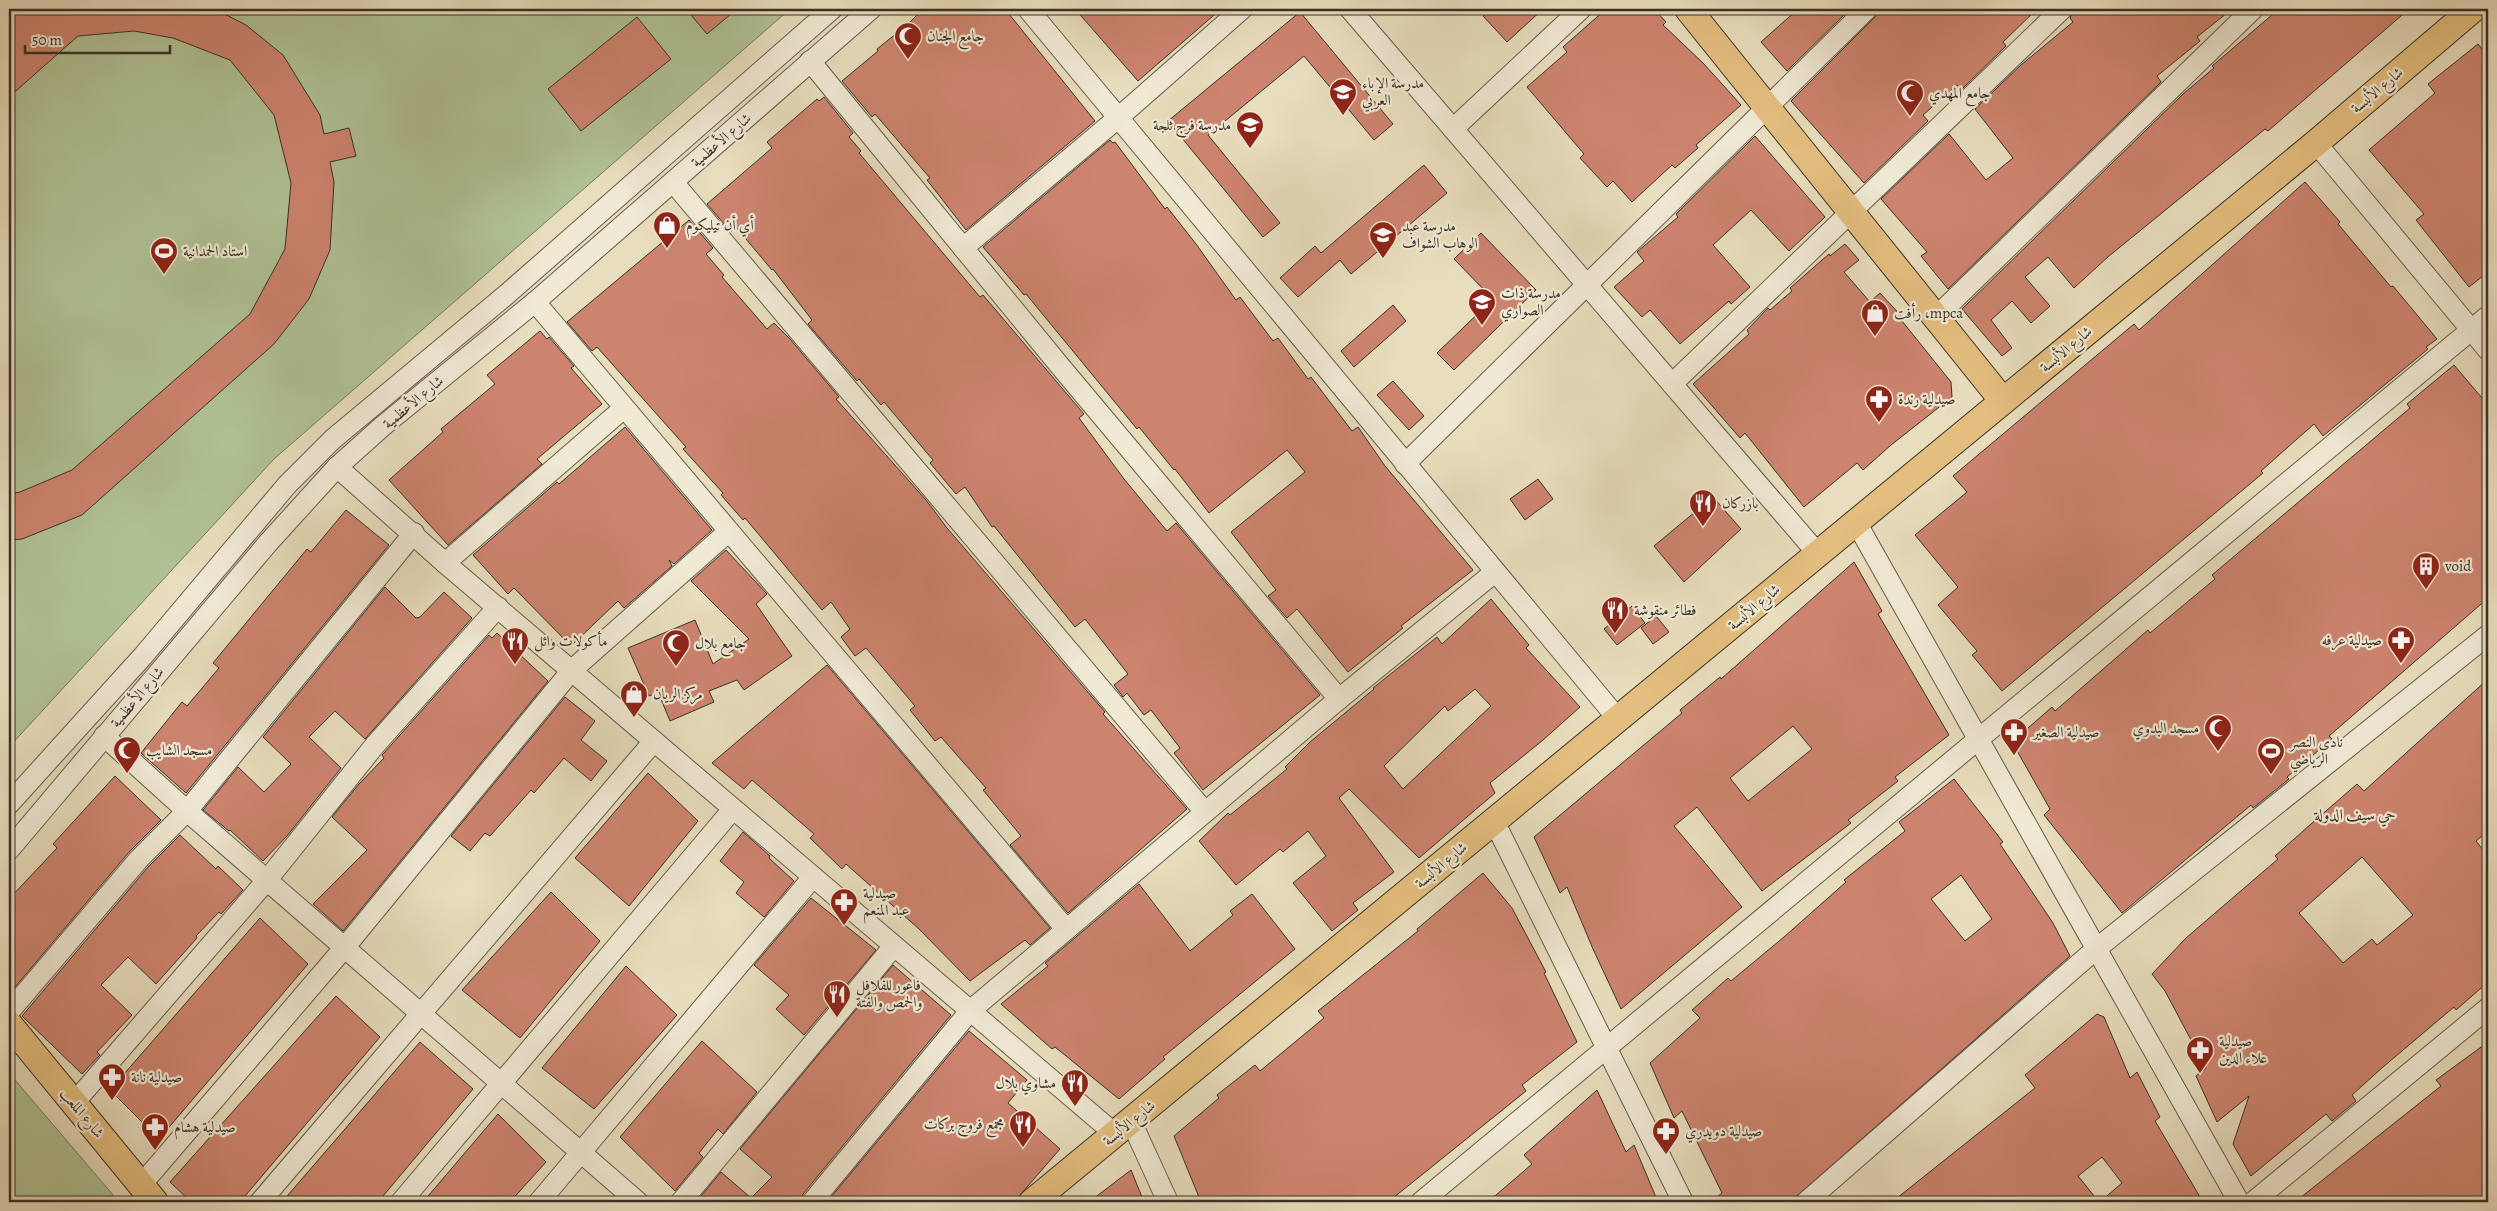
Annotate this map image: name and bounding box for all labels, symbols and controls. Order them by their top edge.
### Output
mosque icon: جامع الجنان [893,21,923,60]
scale bar [25,22,170,54]
place label: جامع الجنان [927,26,984,50]
text: 50 m [32,30,62,50]
street label: شارع الألبسة [2346,62,2409,120]
place label: مدرسة الإباء العربي [1362,73,1424,112]
school or university icon: مدرسة الإباء العربي [1328,77,1358,116]
mosque icon: جامع المهدي [1895,78,1925,117]
place label: جامع المهدي [1929,83,1991,107]
street label: شارع الأعظمية [686,108,757,174]
school or university icon: مدرسة فرج ثلجة [1235,110,1265,149]
place label: مدرسة فرج ثلجة [1153,115,1231,138]
shop icon: أي أن تيليكوم [652,210,682,249]
place label: أي أن تيليكوم [686,214,754,238]
place label: مدرسة عبد الوهاب الشواف [1402,216,1478,253]
school or university icon: مدرسة عبد الوهاب الشواف [1368,220,1398,259]
sports icon: استاد الحمدانية [149,236,179,275]
place label: استاد الحمدانية [183,241,247,261]
place label: مدرسة ذات الصواري [1501,283,1561,322]
school or university icon: مدرسة ذات الصواري [1467,287,1497,326]
shop icon: رأفت ،mpca [1860,298,1890,337]
place label: رأفت ،mpca [1894,302,1963,323]
street label: شارع الألبسة [2035,321,2098,379]
street label: شارع الأعظمية [378,370,450,436]
pharmacy icon: صيدلية رندة [1864,384,1894,423]
place label: صيدلية رندة [1898,389,1955,409]
restaurant icon: بازركان [1688,488,1718,527]
place label: بازركان [1722,493,1758,513]
building icon: void [2411,551,2441,590]
place label: void [2444,556,2472,576]
street label: شارع الألبسة [1723,579,1786,637]
restaurant icon: فطائر منقوشة [1600,595,1630,634]
place label: فطائر منقوشة [1634,600,1696,620]
pharmacy icon: صيدلية عرفه [2386,625,2416,664]
restaurant icon: مأكولات وائل [500,626,530,665]
mosque icon: جامع بلال [661,628,691,667]
place label: مأكولات وائل [534,630,608,652]
place label: صيدلية عرفه [2322,630,2382,651]
place label: جامع بلال [695,633,746,657]
street label: شارع الأعظمية [105,662,171,734]
shop icon: مركز الريان [619,679,649,718]
place label: مركز الريان [653,684,703,705]
mosque icon: مسجد البدوي [2203,713,2233,752]
pharmacy icon: صيدلية الصغير [1999,717,2029,756]
place label: مسجد البدوي [2133,718,2199,740]
place label: صيدلية الصغير [2031,722,2100,742]
place label: نادي النصر الرياضي [2288,732,2343,773]
mosque icon: مسجد الشايب [112,735,142,774]
sports icon: نادي النصر الرياضي [2256,736,2286,775]
place label: مسجد الشايب [146,740,212,760]
district label: حي سيف الدولة [2313,804,2396,827]
street label: شارع الألبسة [1410,837,1473,895]
place label: صيدلية عبد المنعم [863,883,909,924]
pharmacy icon: صيدلية عبد المنعم [829,887,859,926]
place label: فاعور للفلافل والحمص والفتة [856,975,923,1012]
restaurant icon: فاعور للفلافل والحمص والفتة [822,979,852,1018]
place label: صيدلية علاء الدين [2219,1031,2267,1068]
pharmacy icon: صيدلية علاء الدين [2185,1035,2215,1074]
pharmacy icon: صيدلية نانة [97,1062,127,1101]
place label: صيدلية نانة [131,1067,182,1087]
restaurant icon: مشاوي بلال [1060,1068,1090,1107]
place label: مشاوي بلال [996,1073,1056,1095]
street label: شارع الملعب [53,1084,109,1144]
street label: شارع الألبسة [1098,1095,1161,1153]
restaurant icon: مجمع فروج بركات [1008,1109,1038,1148]
pharmacy icon: صيدلية هشام [140,1112,170,1151]
place label: مجمع فروج بركات [924,1114,1004,1138]
pharmacy icon: صيدلية دويدري [1651,1116,1681,1155]
place label: صيدلية هشام [174,1117,236,1140]
place label: صيدلية دويدري [1685,1121,1762,1143]

